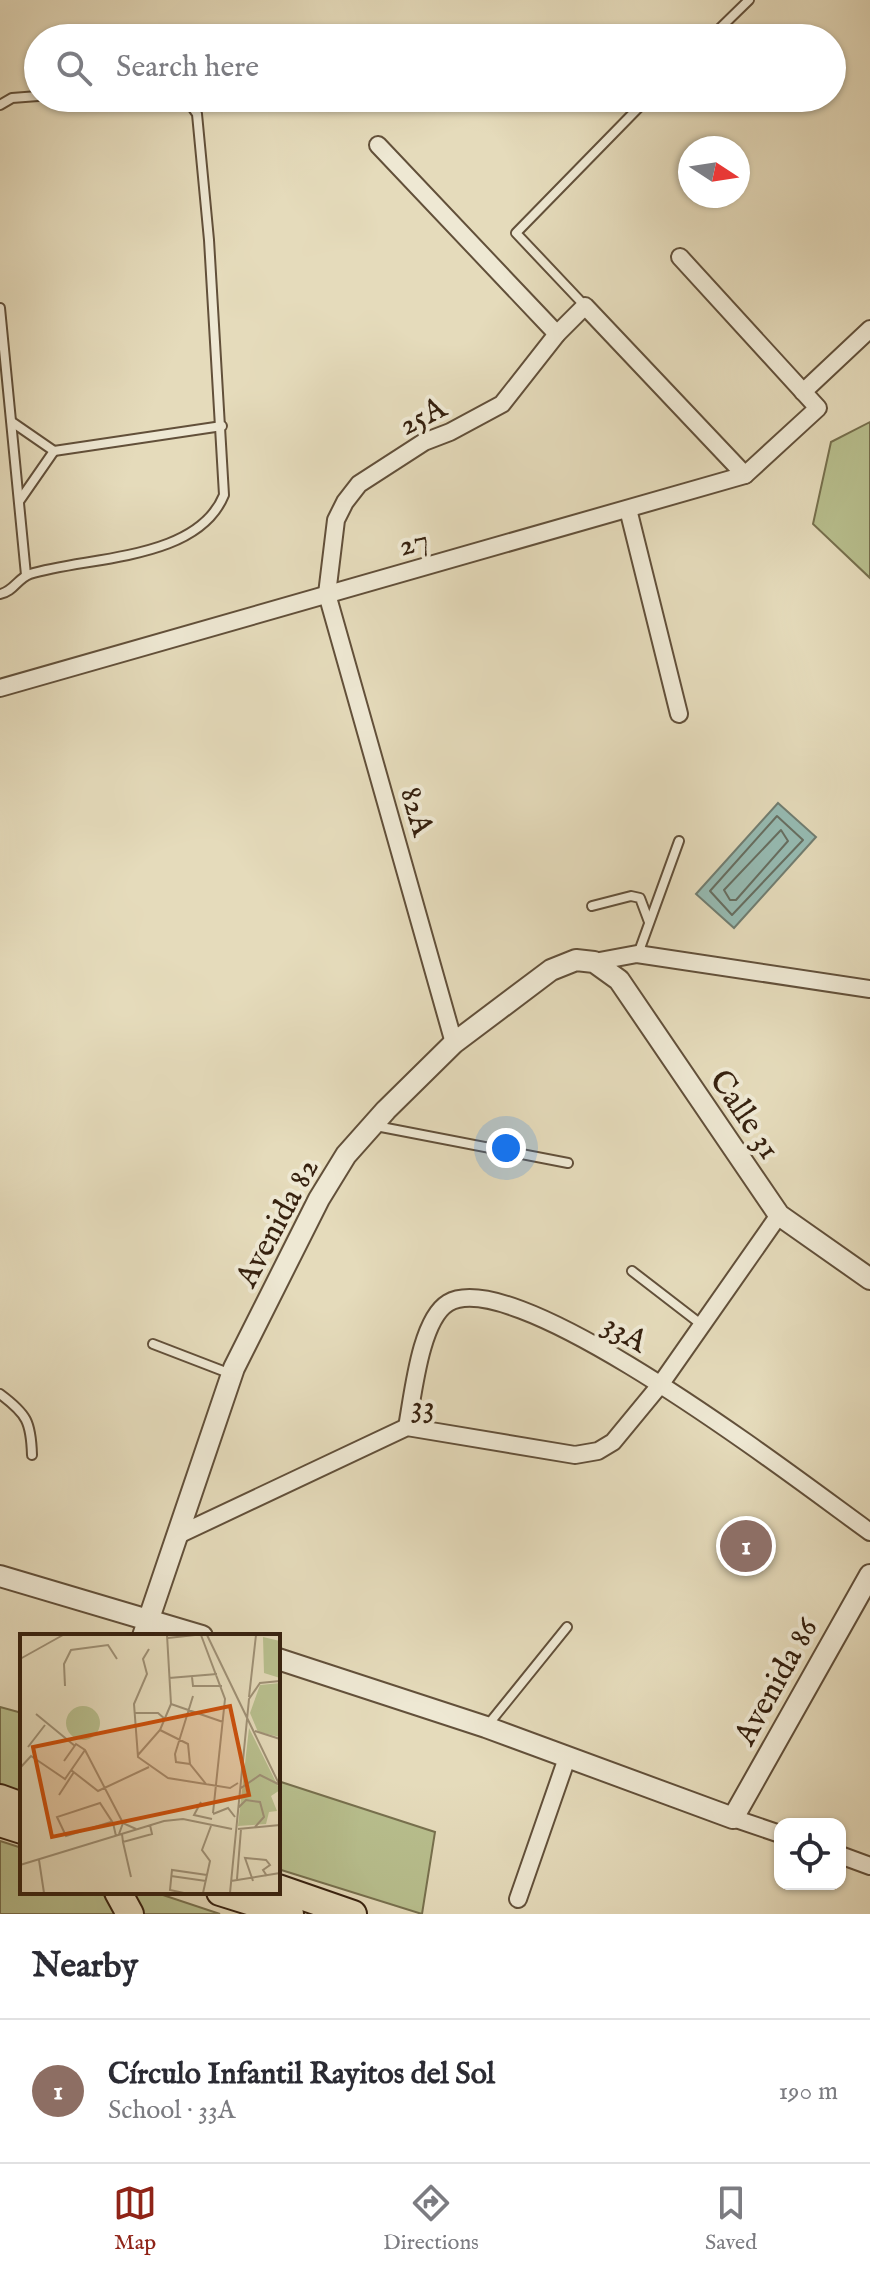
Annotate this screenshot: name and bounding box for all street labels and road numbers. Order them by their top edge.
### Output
street label: 25A [392,388,455,446]
street label: 27 [394,520,434,567]
street label: 82A [389,782,442,842]
street label: Calle 31 [699,1063,789,1168]
street label: Avenida 82 [227,1151,329,1296]
street label: 33A [595,1305,656,1364]
street label: 33 [411,1387,435,1428]
street label: Avenida 86 [725,1611,829,1754]

